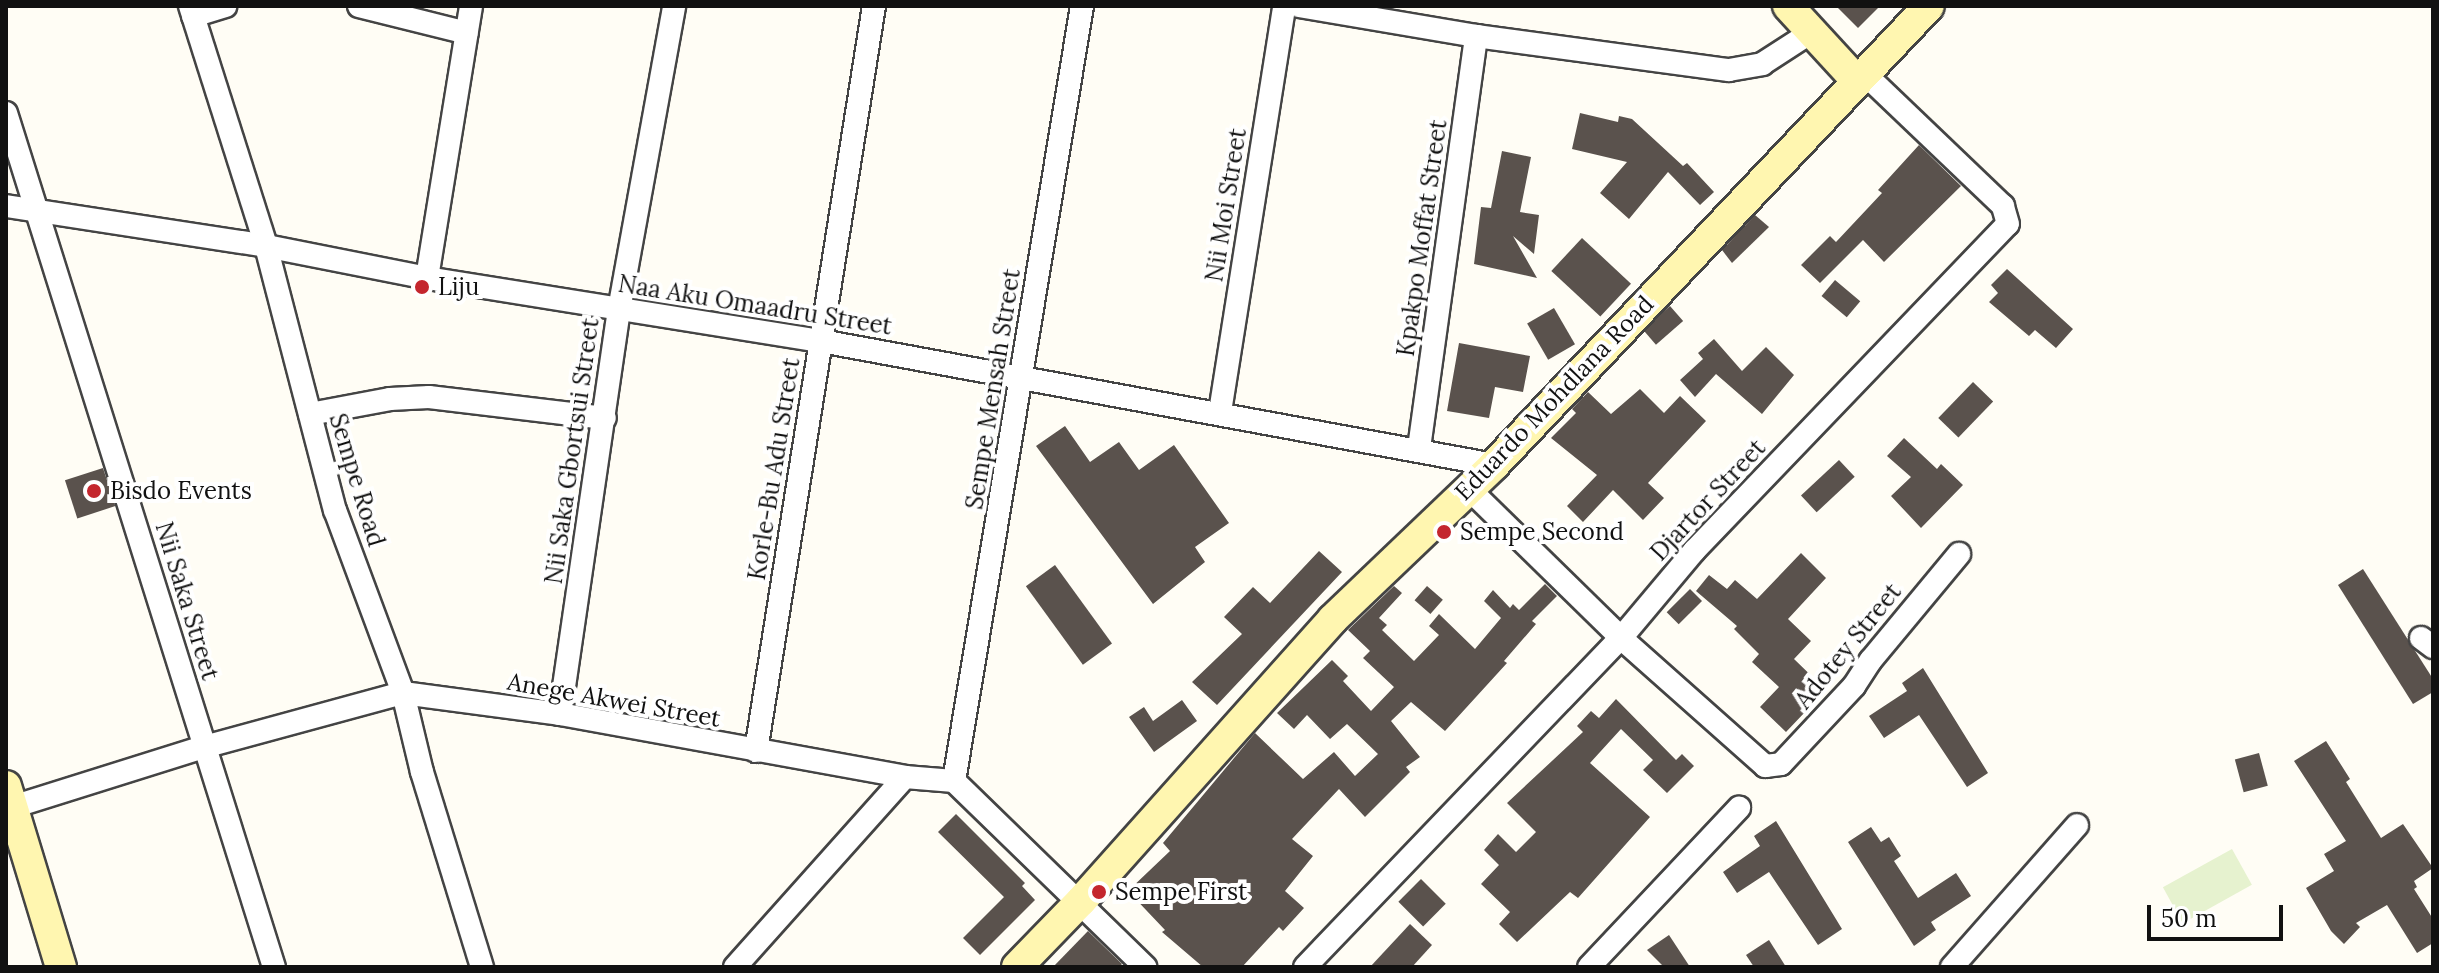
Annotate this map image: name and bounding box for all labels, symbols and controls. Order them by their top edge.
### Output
street label: Kpakpo Moffat Street [1391,118,1453,358]
street label: Nii Moi Street [1200,126,1252,284]
street label: Sempe Mensah Street [960,267,1026,511]
street label: Naa Aku Omaadru Street [616,269,894,341]
place label: Liju [438,273,479,301]
marker: Liju [413,278,431,296]
street label: Eduardo Mohdlana Road [1449,290,1659,506]
street label: Nii Saka Gbortsui Street [539,316,605,586]
street label: Korle-Bu Adu Street [742,356,806,582]
street label: Sempe Road [323,410,391,550]
street label: Djartor Street [1645,433,1771,567]
place label: Bisdo Events [110,477,252,505]
marker: Bisdo Events [85,482,103,500]
place label: Sempe Second [1460,518,1624,546]
street label: Nii Saka Street [149,519,225,683]
marker: Sempe Second [1435,523,1453,541]
street label: Adotey Street [1789,578,1907,714]
street label: Anege Akwei Street [505,667,723,733]
place label: Sempe First [1115,878,1247,906]
marker: Sempe First [1090,883,1108,901]
scale bar [2151,889,2287,939]
text: 50 m [2161,903,2217,934]

